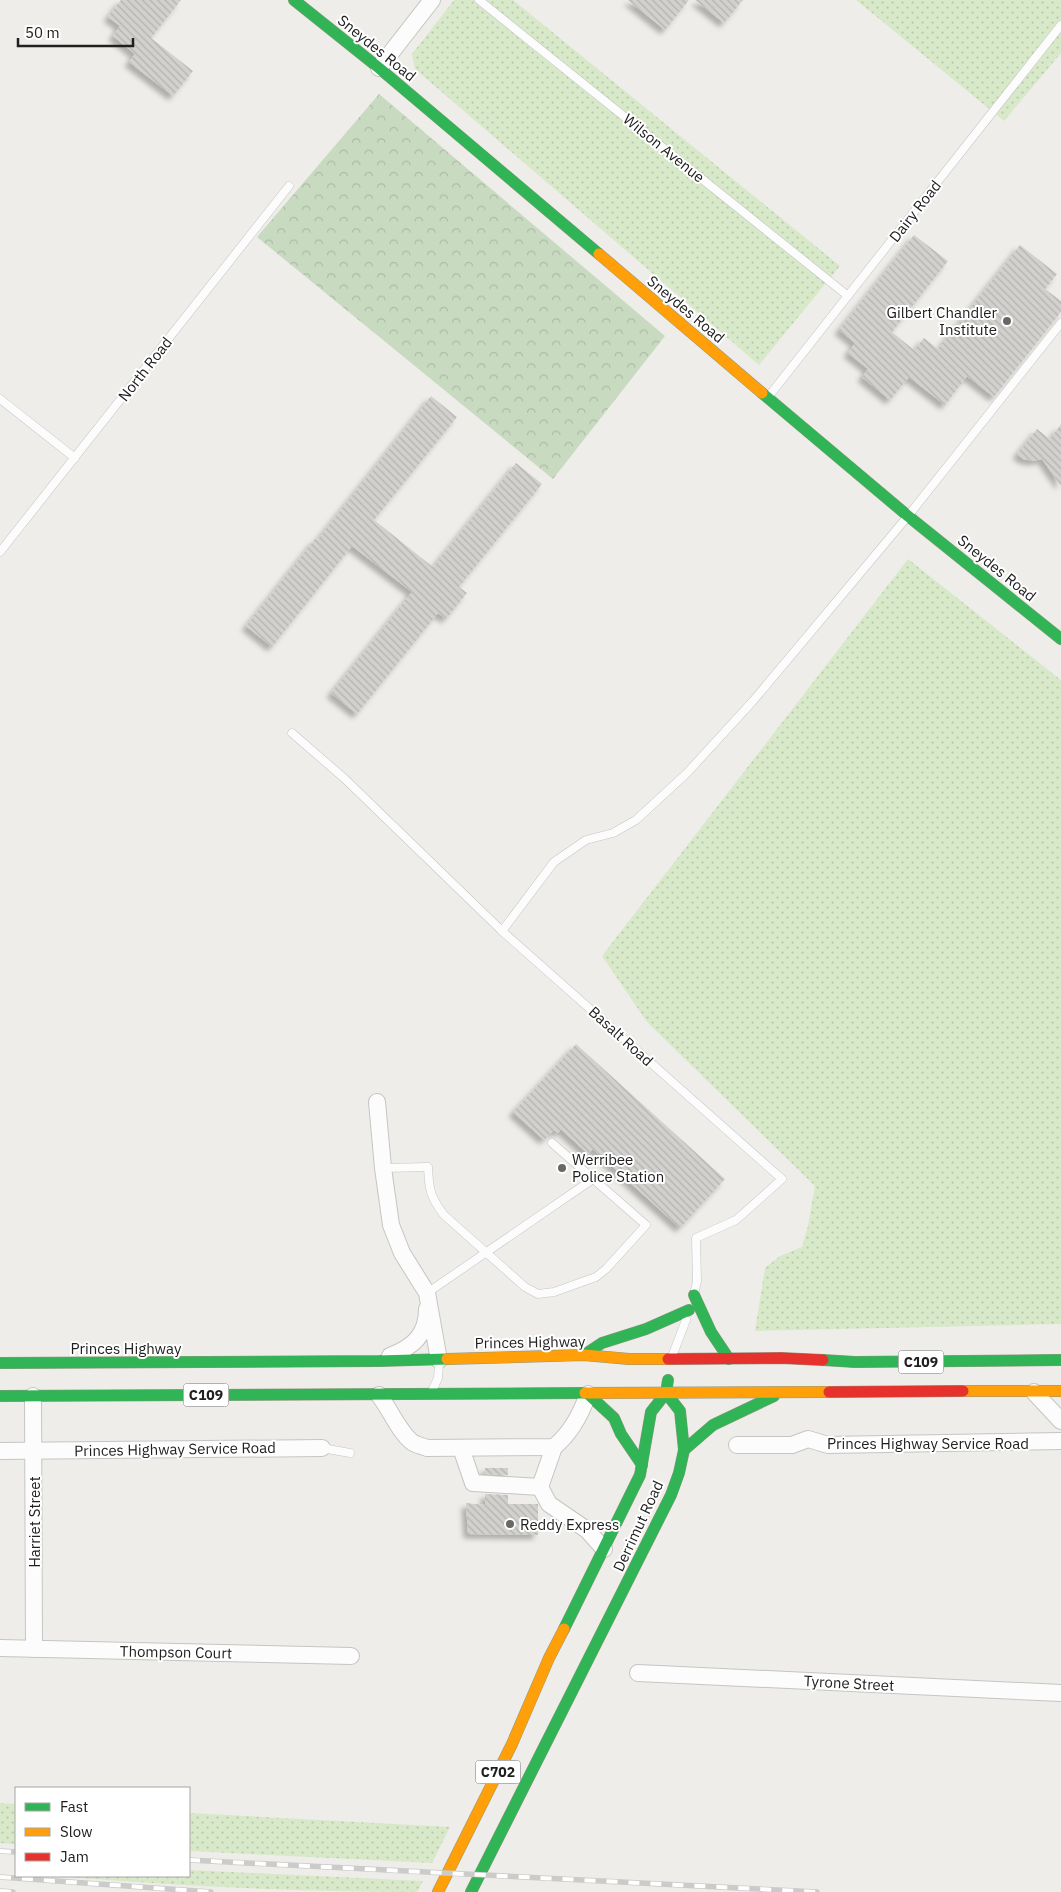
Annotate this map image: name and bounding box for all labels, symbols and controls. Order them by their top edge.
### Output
street label: Sneydes Road [334,11,420,85]
scale bar [18,15,132,47]
text: 50 m [25,23,60,42]
street label: Wilson Avenue [620,109,708,187]
street label: Dairy Road [885,176,945,246]
street label: Sneydes Road [643,271,729,347]
place label: Gilbert Chandler Institute [887,303,997,339]
marker: Gilbert Chandler Institute [1001,315,1013,327]
street label: North Road [114,333,176,405]
street label: Sneydes Road [954,531,1040,605]
street label: Basalt Road [585,1002,657,1070]
place label: Werribee Police Station [572,1150,664,1186]
marker: Werribee Police Station [556,1162,568,1174]
street label: Princes Highway [474,1332,586,1352]
street label: Princes Highway [71,1339,182,1358]
road number: C109 [898,1350,944,1374]
road number: C109 [184,1384,228,1406]
street label: Princes Highway Service Road [827,1434,1029,1453]
street label: Princes Highway Service Road [74,1438,276,1460]
street label: Harriet Street [25,1476,44,1568]
street label: Derrimut Road [609,1478,667,1574]
place label: Reddy Express [520,1515,619,1534]
marker: Reddy Express [504,1518,516,1530]
street label: Thompson Court [120,1642,232,1662]
street label: Tyrone Street [803,1671,895,1695]
road number: C702 [476,1760,520,1784]
legend [15,1787,190,1877]
text: Fast [60,1797,88,1816]
text: Slow [60,1822,93,1841]
text: Jam [60,1847,89,1866]

